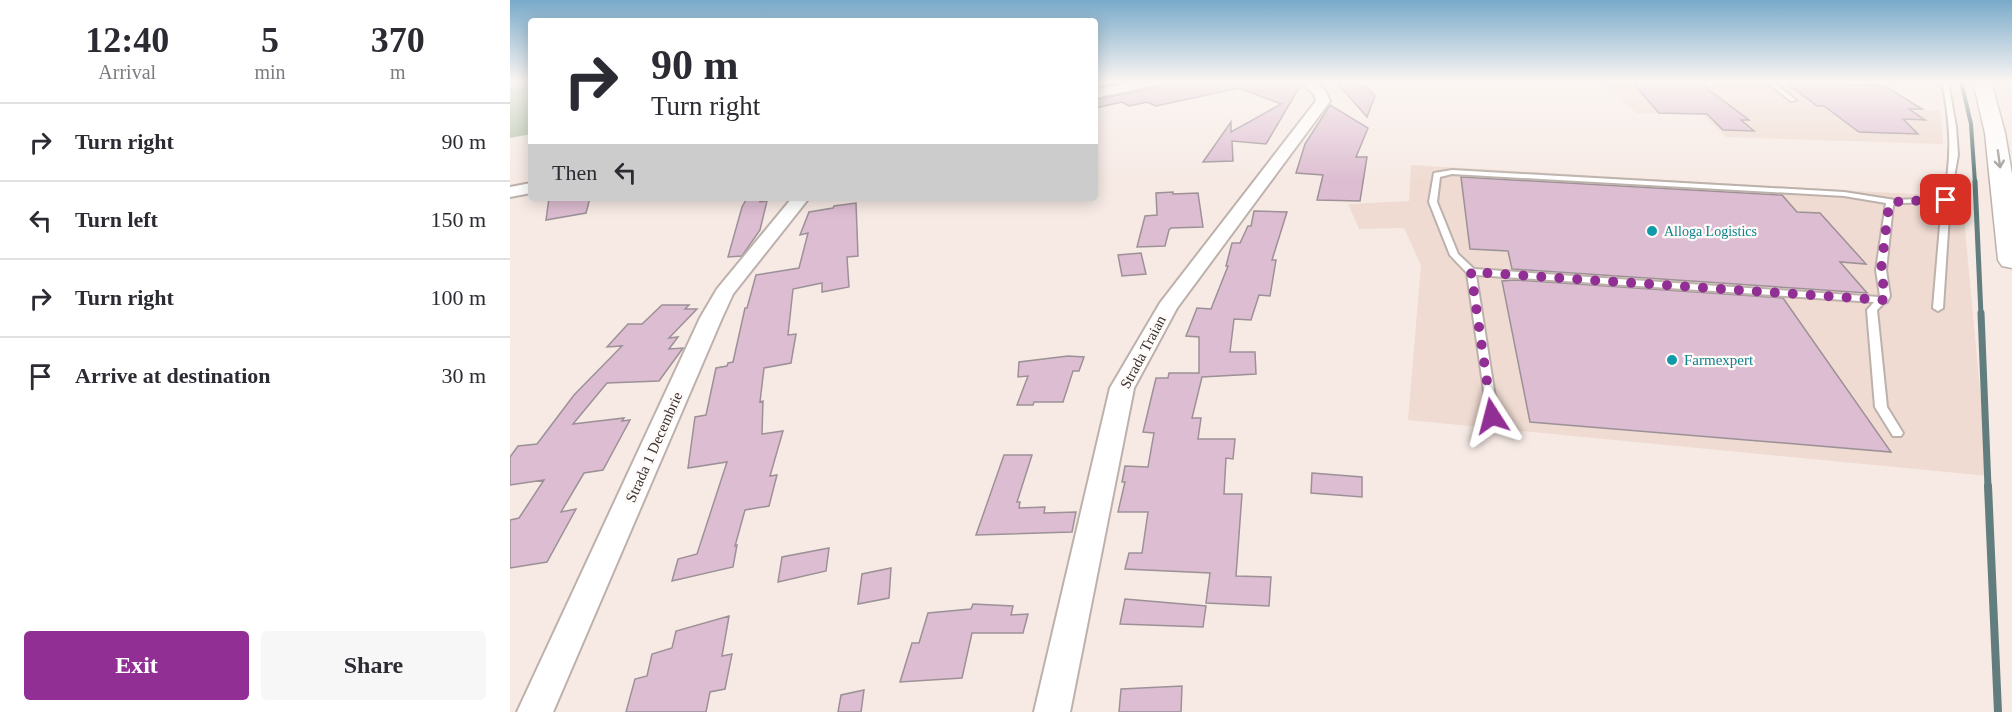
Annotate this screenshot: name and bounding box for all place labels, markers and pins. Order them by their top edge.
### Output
pin [1920,174,1971,225]
marker: Alloga Logistics [1645,224,1659,238]
place label: Alloga Logistics [1664,224,1757,239]
place label: Farmexpert [1684,352,1754,368]
marker: Farmexpert [1665,353,1679,367]

